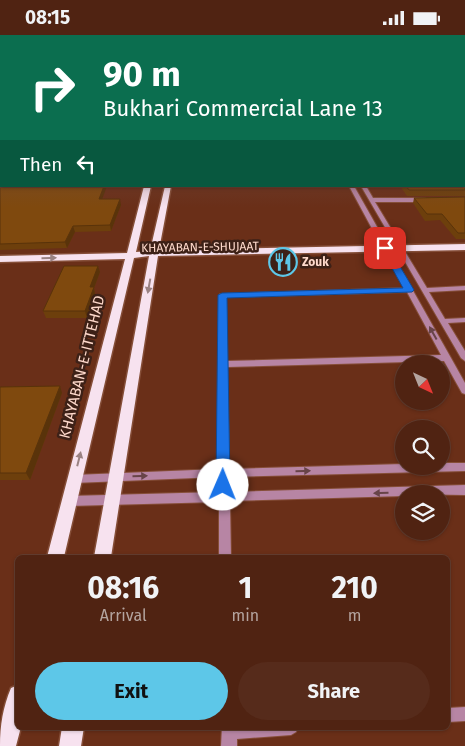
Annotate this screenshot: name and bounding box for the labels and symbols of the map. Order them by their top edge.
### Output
pin [364,227,406,269]
street label: KHAYABAN-E-SHUJAAT [141,239,260,255]
restaurant icon: Zouk [268,247,298,277]
one-way arrow [41,254,57,262]
place label: Zouk [302,255,329,269]
one-way arrow [144,278,152,294]
street label: KHAYABAN-E-ITTEHAD [55,293,109,441]
one-way arrow [428,326,437,340]
north arrow [395,355,450,410]
one-way arrow [75,452,83,467]
position arrow [196,458,248,510]
one-way arrow [295,466,311,474]
one-way arrow [133,472,149,480]
one-way arrow [373,489,389,497]

